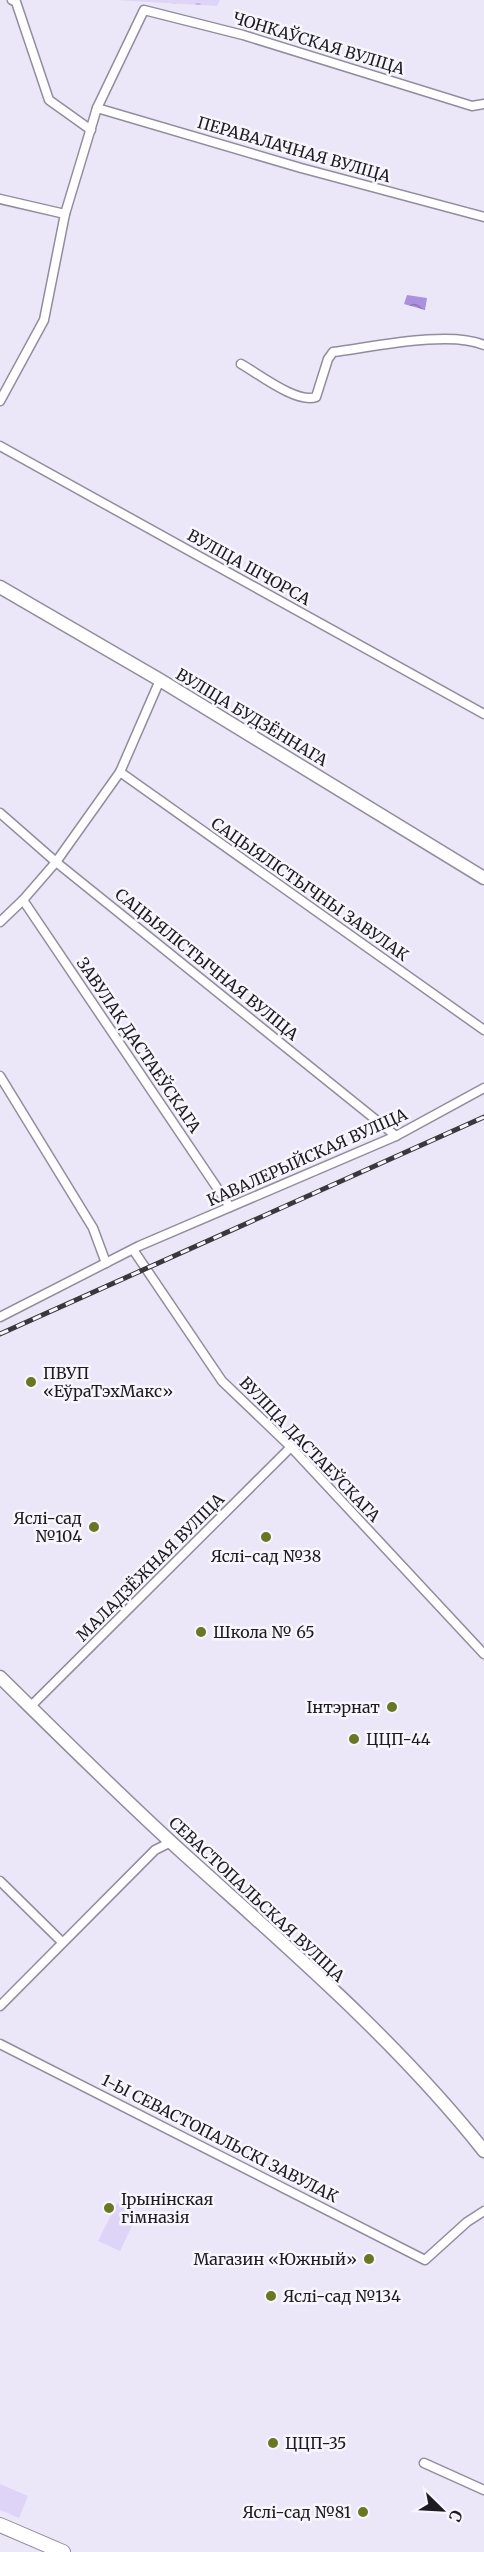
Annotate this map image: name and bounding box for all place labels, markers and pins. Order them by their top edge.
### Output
place label: ПВУП «ЕўраТэхМакс» [43,1363,173,1401]
marker: ПВУП «ЕўраТэхМакс» [24,1375,38,1389]
place label: Яслі-сад №104 [14,1508,82,1546]
marker: Яслі-сад №104 [87,1520,101,1534]
marker: Яслі-сад №38 [259,1530,273,1544]
place label: Яслі-сад №38 [211,1546,321,1566]
place label: Школа № 65 [213,1622,315,1642]
marker: Школа № 65 [194,1625,208,1639]
place label: Інтэрнат [306,1697,380,1717]
marker: Інтэрнат [385,1700,399,1714]
place label: ЦЦП-44 [366,1729,431,1749]
marker: ЦЦП-44 [347,1732,361,1746]
place label: Ірынінская гімназія [121,2189,213,2227]
marker: Ірынінская гімназія [102,2201,116,2215]
place label: Магазин «Южный» [193,2249,357,2269]
marker: Магазин «Южный» [362,2252,376,2266]
place label: Яслі-сад №134 [283,2286,401,2306]
marker: Яслі-сад №134 [264,2289,278,2303]
place label: ЦЦП-35 [285,2433,346,2453]
marker: ЦЦП-35 [266,2436,280,2450]
place label: Яслі-сад №81 [242,2502,351,2522]
marker: Яслі-сад №81 [356,2505,370,2519]

